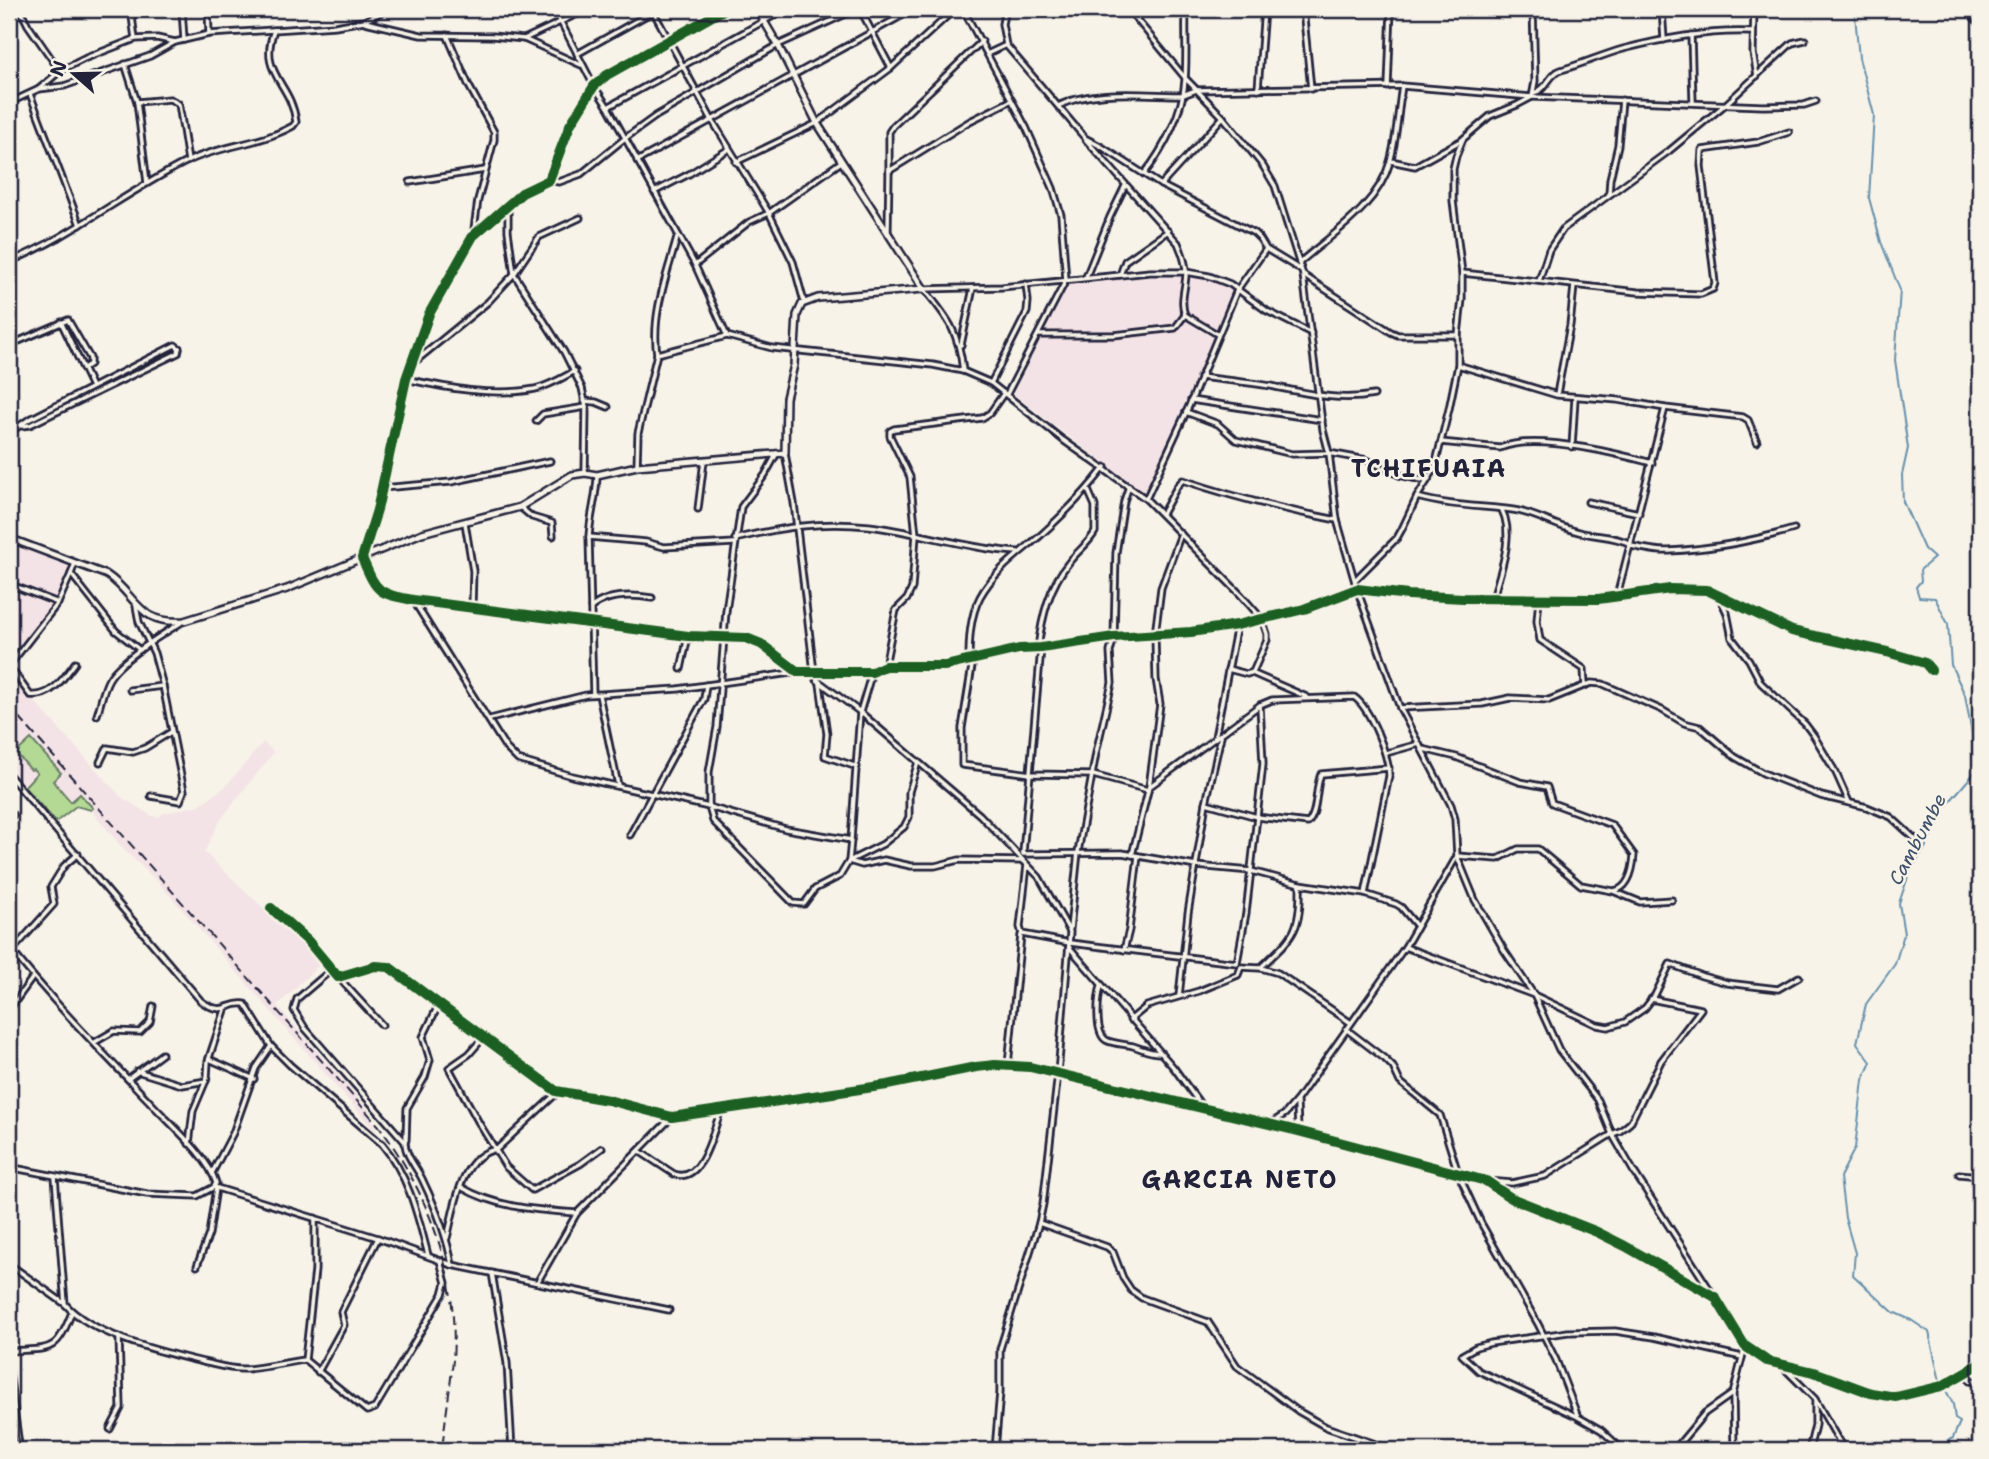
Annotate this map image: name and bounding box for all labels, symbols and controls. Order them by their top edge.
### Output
north arrow [38,38,108,108]
text: N [44,57,73,80]
district label: TCHIFUAIA [1351,453,1507,485]
water label: Cambumbe [1883,789,1952,889]
district label: GARCIA NETO [1142,1164,1338,1196]

